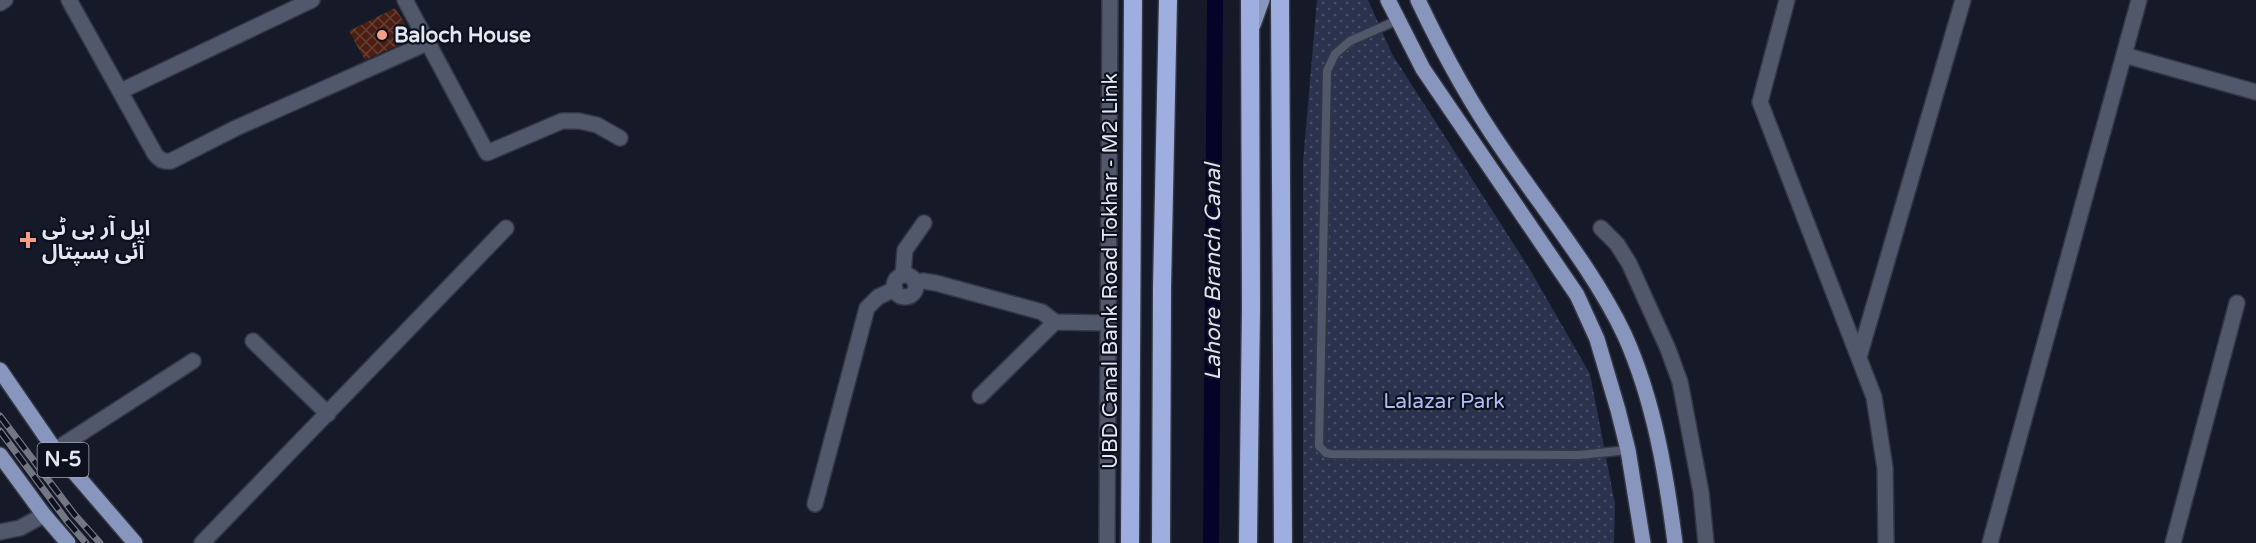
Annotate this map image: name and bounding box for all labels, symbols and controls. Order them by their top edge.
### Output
place label: Baloch House [394,23,531,48]
marker: Baloch House [375,28,389,42]
street label: UBD Canal Bank Road Tokhar - M2 Link [1098,73,1123,469]
water label: Lahore Branch Canal [1200,161,1226,381]
place label: ایل آر بی ٹی آئی ہسپتال [42,215,150,265]
marker: ایل آر بی ٹی آئی ہسپتال [19,231,37,249]
park label: Lalazar Park [1383,389,1505,414]
road number: N-5 [38,443,88,477]

